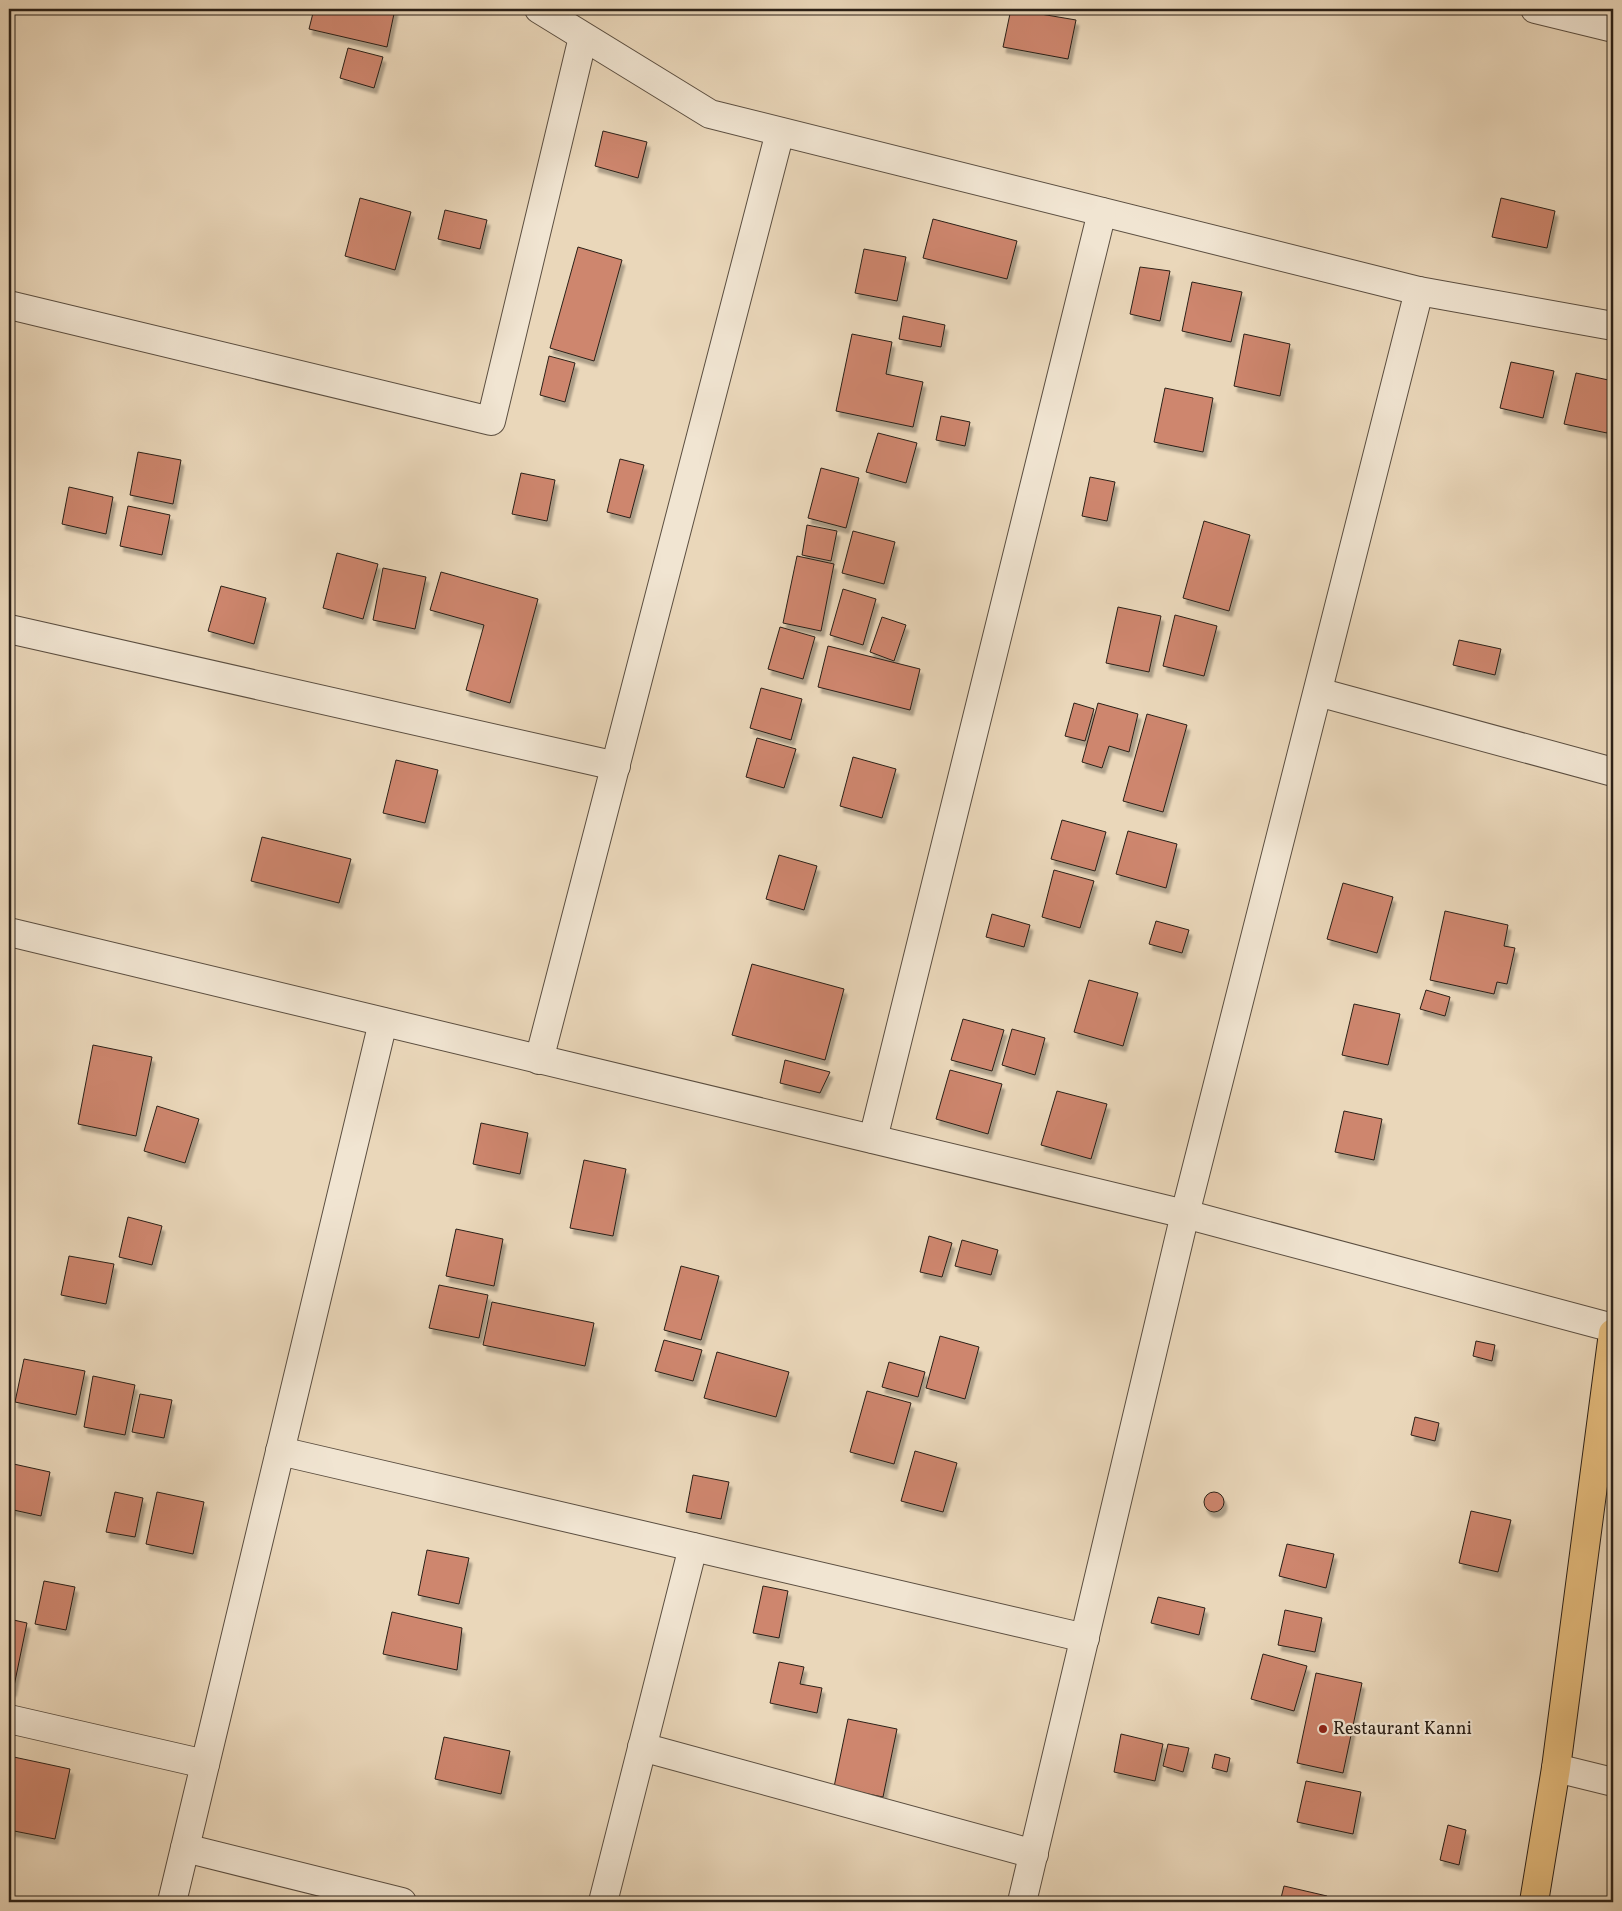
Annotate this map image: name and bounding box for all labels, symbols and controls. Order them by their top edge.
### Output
place label: Restaurant Kanni [1333,1717,1472,1742]
marker: Restaurant Kanni [1317,1723,1329,1735]

